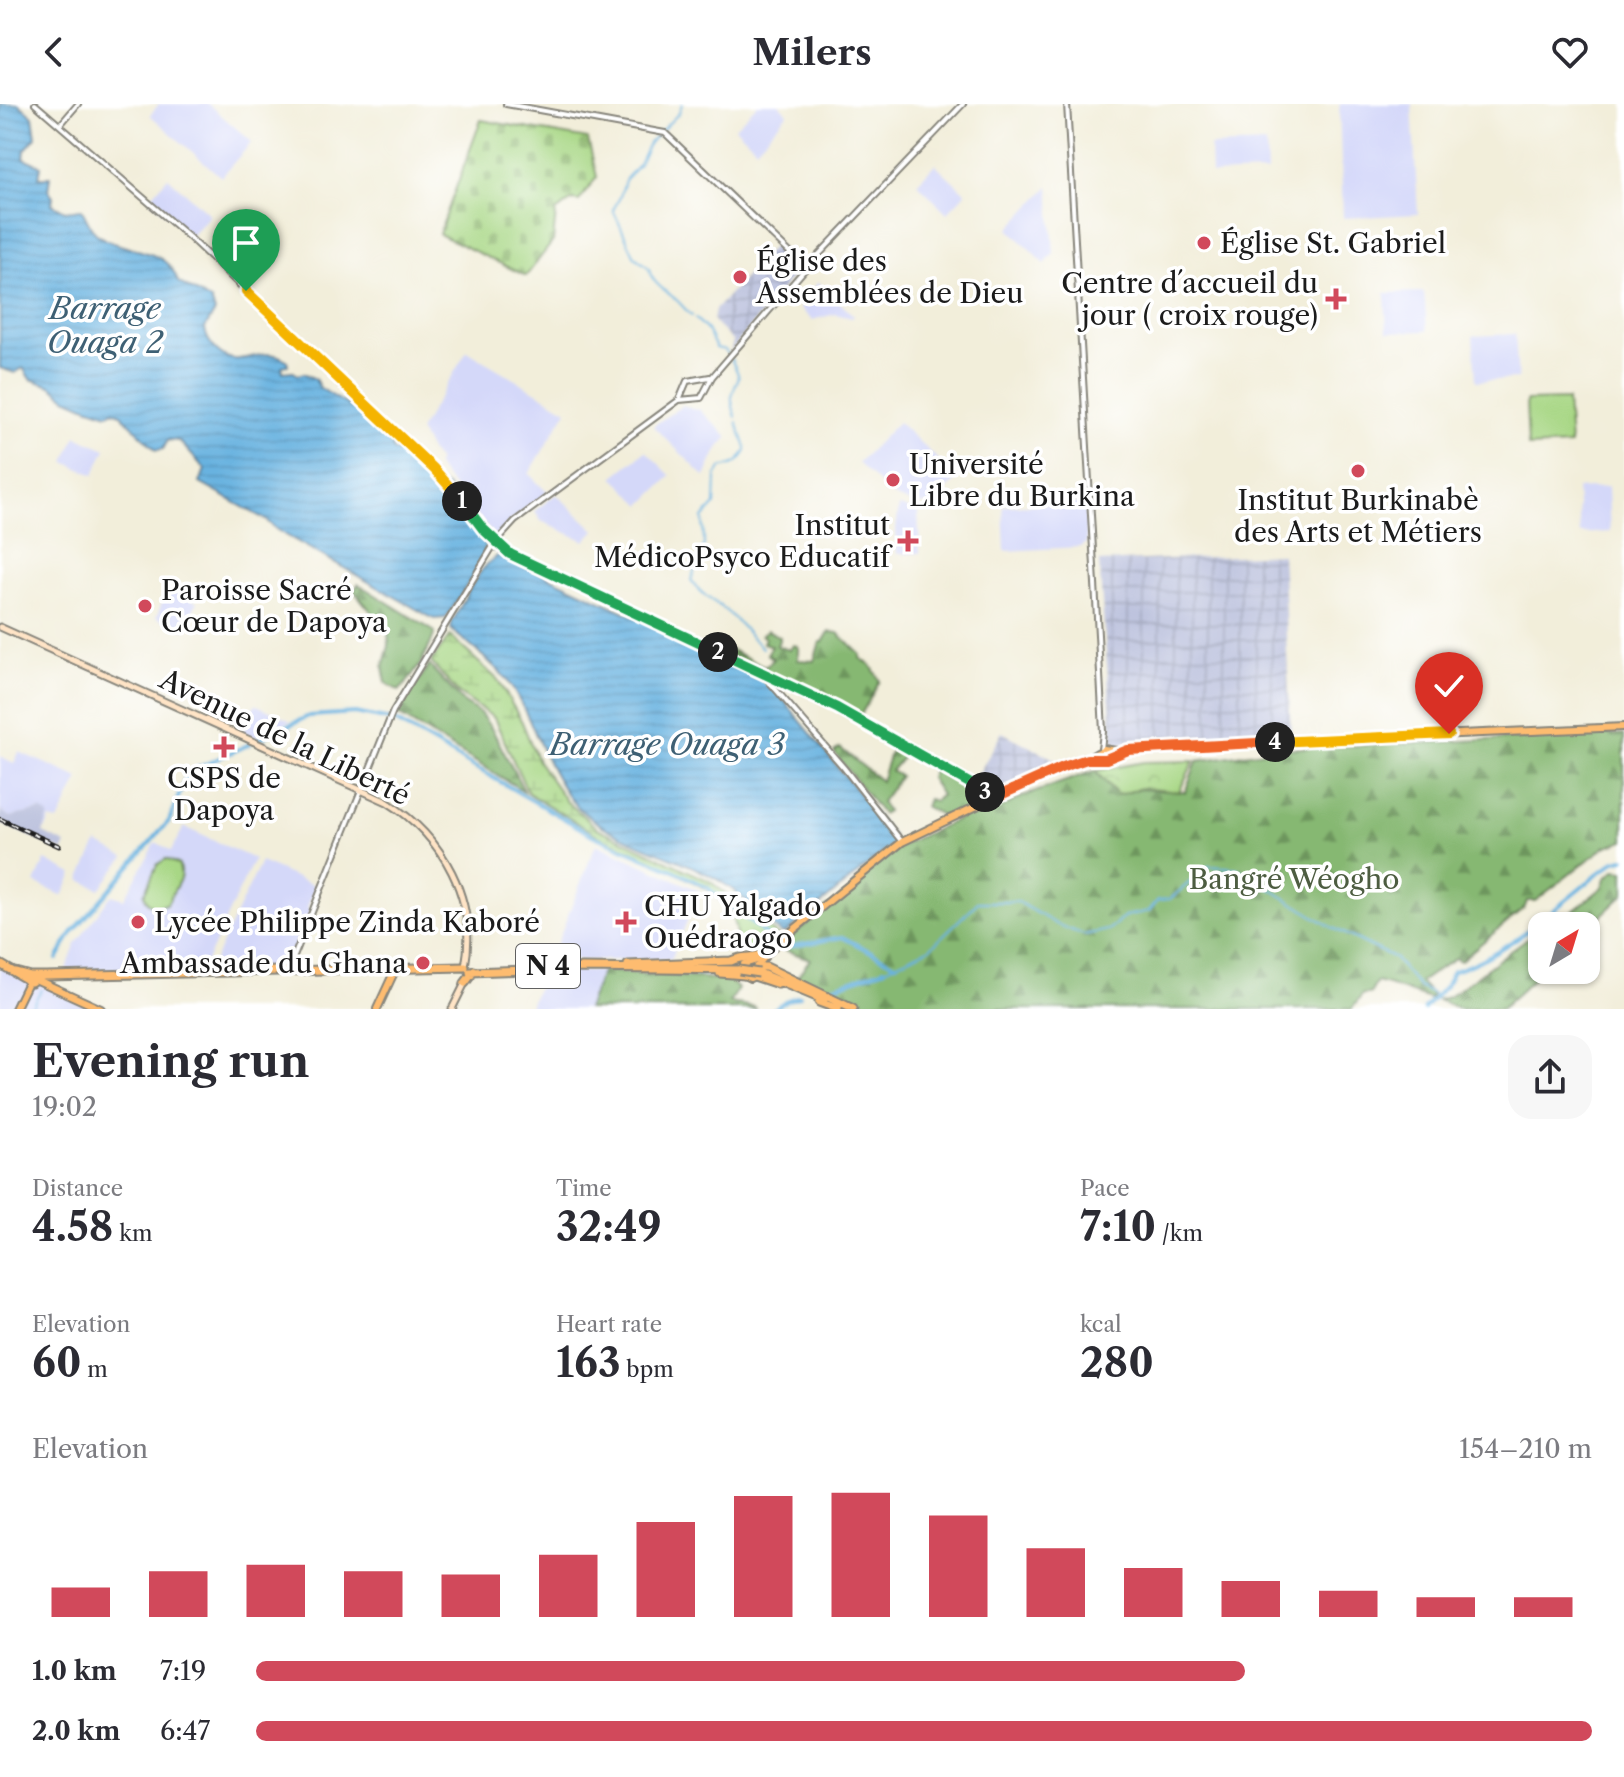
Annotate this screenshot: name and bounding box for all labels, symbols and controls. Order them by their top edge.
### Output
icon: back [32,30,76,74]
text: Milers [752,30,872,74]
icon: heart [1548,30,1592,74]
pin [212,209,280,291]
icon: arrive [224,221,268,265]
place label: Église St. Gabriel [1220,226,1446,260]
marker: Église St. Gabriel [1195,234,1213,252]
place label: Église des Assemblées de Dieu [755,244,1023,310]
place label: Centre d´accueil du jour ( croix rouge) [1061,266,1318,332]
marker: Église des Assemblées de Dieu [731,268,749,286]
marker: Centre d´accueil du jour ( croix rouge) [1325,288,1347,310]
water label: Barrage Ouaga 2 [47,290,164,361]
place label: Université Libre du Burkina [909,447,1135,513]
marker: Institut Burkinabè des Arts et Métiers [1349,462,1367,480]
marker: Université Libre du Burkina [884,471,902,489]
pin: 1 [442,481,482,521]
place label: Institut Burkinabè des Arts et Métiers [1234,483,1482,549]
text: 1 [457,487,467,514]
place label: Institut MédicoPsyco Educatif [594,508,893,574]
marker: Institut MédicoPsyco Educatif [897,530,919,552]
place label: Paroisse Sacré Cœur de Dapoya [161,573,387,639]
marker: Paroisse Sacré Cœur de Dapoya [136,597,154,615]
pin: 2 [698,632,738,672]
text: 2 [712,638,725,665]
pin [1415,652,1483,734]
street label: Avenue de la Liberté [153,661,416,812]
icon: check [1427,664,1471,708]
pin: 4 [1255,722,1295,762]
water label: Barrage Ouaga 3 [547,726,785,763]
text: 4 [1268,728,1282,755]
marker: CSPS de Dapoya [213,736,235,758]
place label: CSPS de Dapoya [167,761,281,827]
pin: 3 [965,772,1005,812]
text: 3 [979,778,991,805]
park label: Bangré Wéogho [1189,862,1399,896]
place label: CHU Yalgado Ouédraogo [644,889,822,955]
place label: Lycée Philippe Zinda Kaboré [154,905,540,939]
marker: CHU Yalgado Ouédraogo [615,911,637,933]
north arrow [1528,912,1600,984]
map controls [1528,912,1600,984]
marker: Lycée Philippe Zinda Kaboré [129,913,147,931]
road number: N 4 [516,944,580,988]
place label: Ambassade du Ghana [119,946,407,980]
marker: Ambassade du Ghana [414,954,432,972]
text: Evening run [32,1034,309,1088]
button: share [1508,1035,1592,1119]
text: 19:02 [32,1091,97,1123]
text: Distance [32,1175,123,1202]
text: Time [556,1175,612,1202]
text: Pace [1080,1175,1130,1202]
text: 4.58 [32,1202,113,1251]
text: 32:49 [556,1202,662,1251]
text: 7:10 [1080,1202,1156,1251]
text: km [113,1220,153,1247]
text: /km [1156,1220,1203,1247]
text: Elevation [32,1311,130,1338]
text: Heart rate [556,1311,662,1338]
text: kcal [1080,1311,1122,1338]
text: 60 [32,1338,81,1387]
text: 163 [556,1338,621,1387]
text: 280 [1080,1338,1154,1387]
text: m [81,1356,108,1383]
text: bpm [621,1356,674,1383]
text: Elevation [32,1433,148,1465]
text: 154–210 m [1459,1433,1592,1465]
text: 1.0 km [32,1655,117,1687]
text: 7:19 [160,1655,206,1687]
text: 2.0 km [32,1715,120,1747]
text: 6:47 [160,1715,210,1747]

